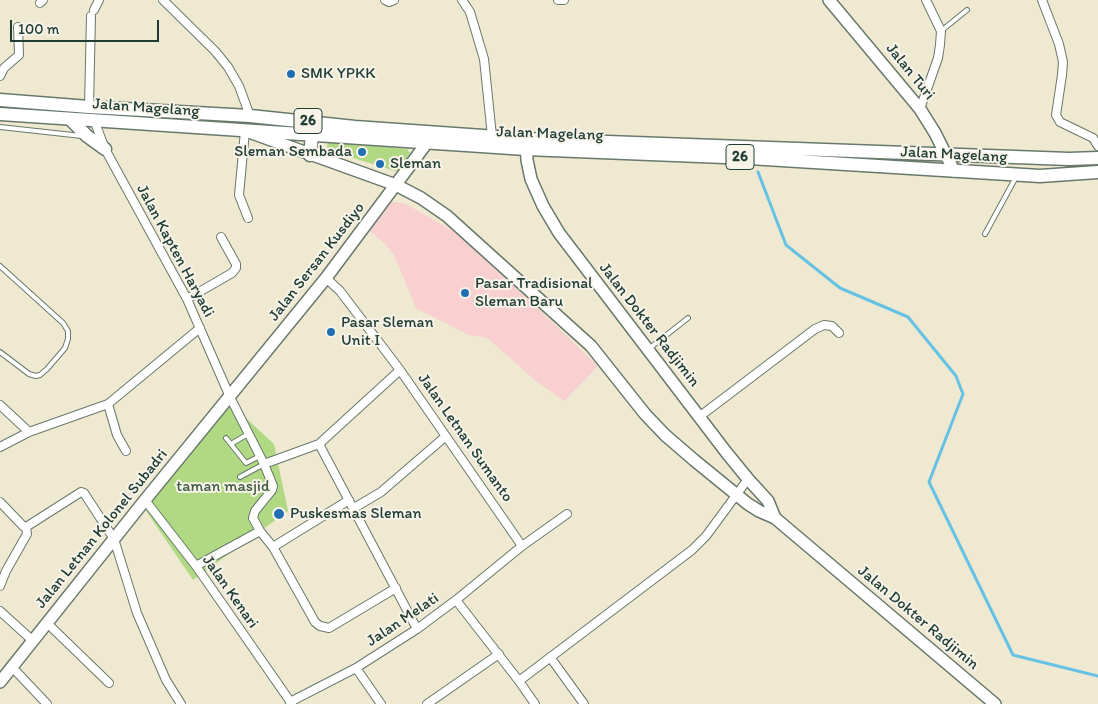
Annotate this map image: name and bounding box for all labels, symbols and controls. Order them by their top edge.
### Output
scale bar [12,10,161,42]
text: 100 m [18,20,59,38]
street label: Jalan Turi [881,40,939,104]
place label: SMK YPKK [301,64,375,84]
marker: SMK YPKK [285,68,297,80]
street label: Jalan Magelang [92,95,200,121]
road number: 26 [294,108,322,134]
street label: Jalan Magelang [496,123,604,145]
place label: Sleman Sembada [234,142,352,162]
street label: Jalan Magelang [900,143,1008,167]
road number: 26 [726,144,754,170]
marker: Sleman Sembada [356,146,368,158]
place label: Sleman [390,154,441,174]
marker: Sleman [374,158,386,170]
street label: Jalan Kapten Haryadi [132,181,218,321]
street label: Jalan Sersan Kusdiyo [265,199,369,325]
street label: Jalan Dokter Radjimin [595,259,703,391]
place label: Pasar Tradisional Sleman Baru [475,274,593,312]
marker: Pasar Tradisional Sleman Baru [459,287,471,299]
place label: Pasar Sleman Unit I [341,313,434,351]
marker: Pasar Sleman Unit I [325,326,337,338]
street label: Jalan Letnan Sumanto [413,370,517,506]
street label: Jalan Letnan Kolonel Subadri [32,445,172,613]
park label: taman masjid [176,477,270,497]
place label: Puskesmas Sleman [290,504,422,524]
marker: Puskesmas Sleman [272,507,286,521]
street label: Jalan Kenari [198,552,262,632]
street label: Jalan Dokter Radjimin [853,562,983,674]
street label: Jalan Melati [363,589,443,651]

